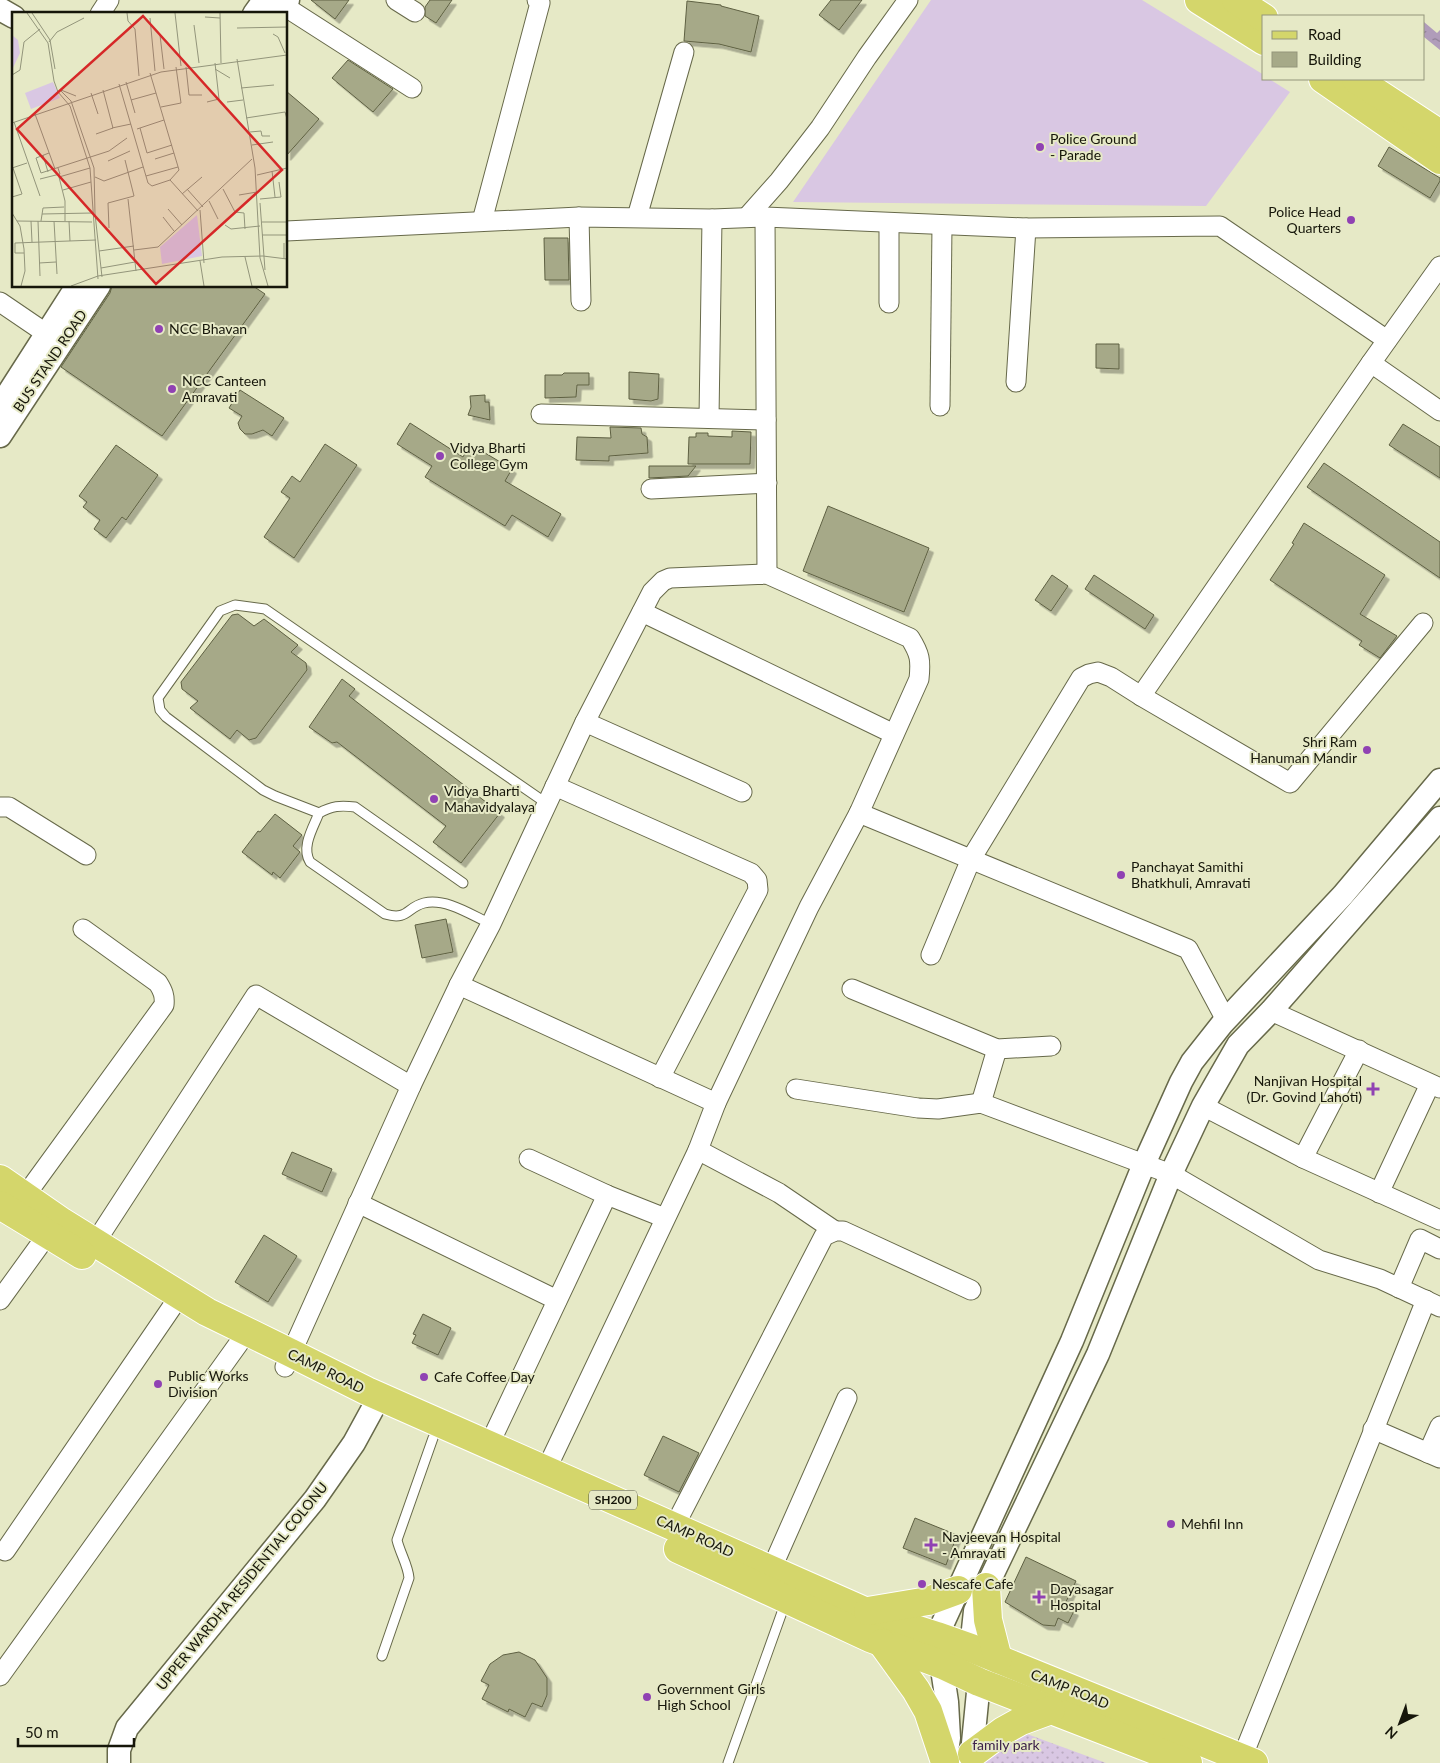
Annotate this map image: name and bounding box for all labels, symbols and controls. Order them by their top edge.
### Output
inset map [12,12,288,288]
legend [1262,15,1425,80]
text: Road [1308,25,1341,43]
text: Building [1308,50,1361,68]
place label: Police Ground - Parade [1050,130,1137,163]
marker: Police Ground - Parade [1034,141,1046,153]
place label: Police Head Quarters [1268,203,1341,236]
marker: Police Head Quarters [1345,214,1357,226]
street label: BUS STAND ROAD [9,306,90,415]
place label: NCC Bhavan [169,320,247,337]
marker: NCC Bhavan [153,323,165,335]
place label: NCC Canteen Amravati [182,372,266,405]
marker: NCC Canteen Amravati [166,383,178,395]
place label: Vidya Bharti College Gym [450,439,528,472]
marker: Vidya Bharti College Gym [434,450,446,462]
place label: Shri Ram Hanuman Mandir [1250,733,1357,766]
marker: Shri Ram Hanuman Mandir [1361,744,1373,756]
place label: Vidya Bharti Mahavidyalaya [444,782,535,815]
marker: Vidya Bharti Mahavidyalaya [428,793,440,805]
place label: Panchayat Samithi Bhatkhuli, Amravati [1131,858,1251,891]
marker: Panchayat Samithi Bhatkhuli, Amravati [1115,869,1127,881]
place label: Nanjivan Hospital (Dr. Govind Lahoti) [1246,1072,1362,1105]
marker: Nanjivan Hospital (Dr. Govind Lahoti) [1366,1082,1380,1096]
street label: CAMP ROAD [285,1345,367,1396]
place label: Public Works Division [168,1367,249,1400]
place label: Cafe Coffee Day [434,1368,536,1385]
marker: Cafe Coffee Day [418,1371,430,1383]
marker: Public Works Division [152,1378,164,1390]
street label: UPPER WARDHA RESIDENTIAL COLONU [152,1478,331,1693]
road number: SH200 [589,1490,637,1510]
street label: CAMP ROAD [654,1511,737,1560]
place label: Mehfil Inn [1181,1515,1243,1532]
marker: Mehfil Inn [1165,1518,1177,1530]
place label: Navjeevan Hospital - Amravati [942,1528,1061,1561]
marker: Navjeevan Hospital - Amravati [924,1538,938,1552]
place label: Nescafe Cafe [932,1575,1013,1592]
marker: Nescafe Cafe [916,1578,928,1590]
place label: Dayasagar Hospital [1050,1580,1114,1613]
marker: Dayasagar Hospital [1032,1590,1046,1604]
street label: CAMP ROAD [1028,1665,1112,1712]
place label: Government Girls High School [657,1680,765,1713]
marker: Government Girls High School [641,1691,653,1703]
north arrow [1375,1698,1425,1748]
scale bar [18,1716,134,1748]
text: 50 m [25,1723,59,1741]
text: N [1381,1723,1401,1743]
park label: family park [972,1736,1041,1753]

